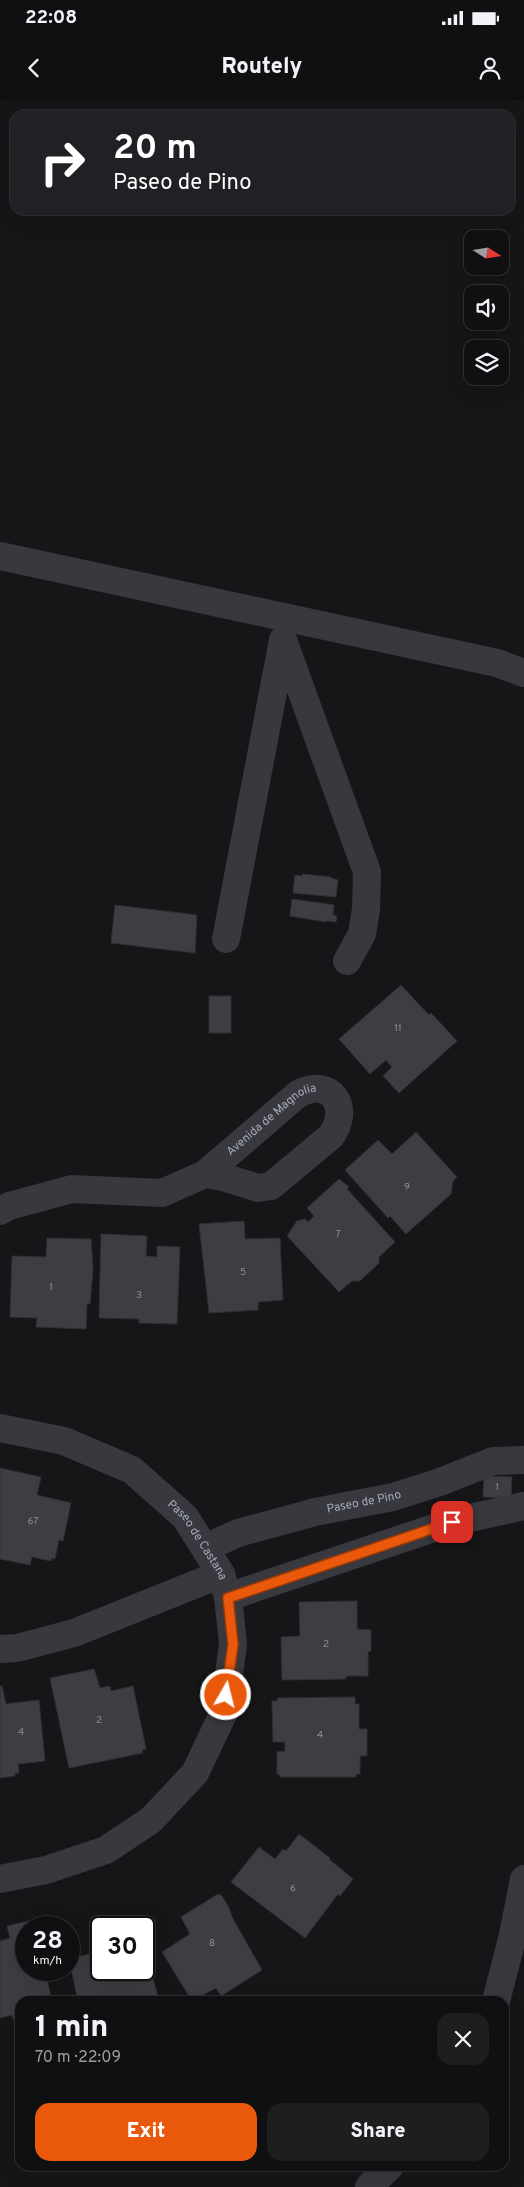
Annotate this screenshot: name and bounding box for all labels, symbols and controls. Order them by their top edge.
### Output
text: 22:08 [25,6,77,30]
icon: back [20,54,48,82]
text: Routely [222,54,302,81]
icon: person [476,54,504,82]
text: 20 m [113,127,197,171]
icon: right [30,130,95,195]
text: Paseo de Pino [113,170,252,197]
north arrow [464,230,509,275]
map controls [464,230,509,385]
button: sound [464,285,509,330]
button: layers [464,340,509,385]
house number: 11 [394,1022,402,1035]
street label: Avenida de Magnolia [223,1081,317,1160]
house number: 9 [404,1181,410,1194]
house number: 7 [335,1228,341,1241]
house number: 5 [240,1266,246,1279]
house number: 1 [49,1281,53,1294]
house number: 3 [136,1289,142,1302]
house number: 1 [495,1481,499,1494]
street label: Paseo de Pino [325,1487,404,1518]
street label: Paseo de Castana [164,1497,230,1582]
pin [431,1501,473,1543]
icon: arrive [438,1508,466,1536]
house number: 67 [28,1515,39,1528]
house number: 2 [323,1638,329,1651]
position arrow [199,1668,251,1720]
house number: 2 [96,1714,102,1727]
house number: 4 [18,1726,24,1739]
house number: 4 [317,1729,323,1742]
house number: 6 [290,1882,296,1895]
speed limit sign: 30 [90,1916,155,1981]
text: 28 [32,1926,63,1958]
house number: 8 [209,1937,215,1950]
text: km/h [33,1953,62,1969]
text: 1 min [35,2010,108,2047]
button: close [437,2013,489,2065]
text: 70 m · 22:09 [35,2048,121,2068]
button: Exit [35,2103,257,2161]
button: Share [267,2103,489,2161]

